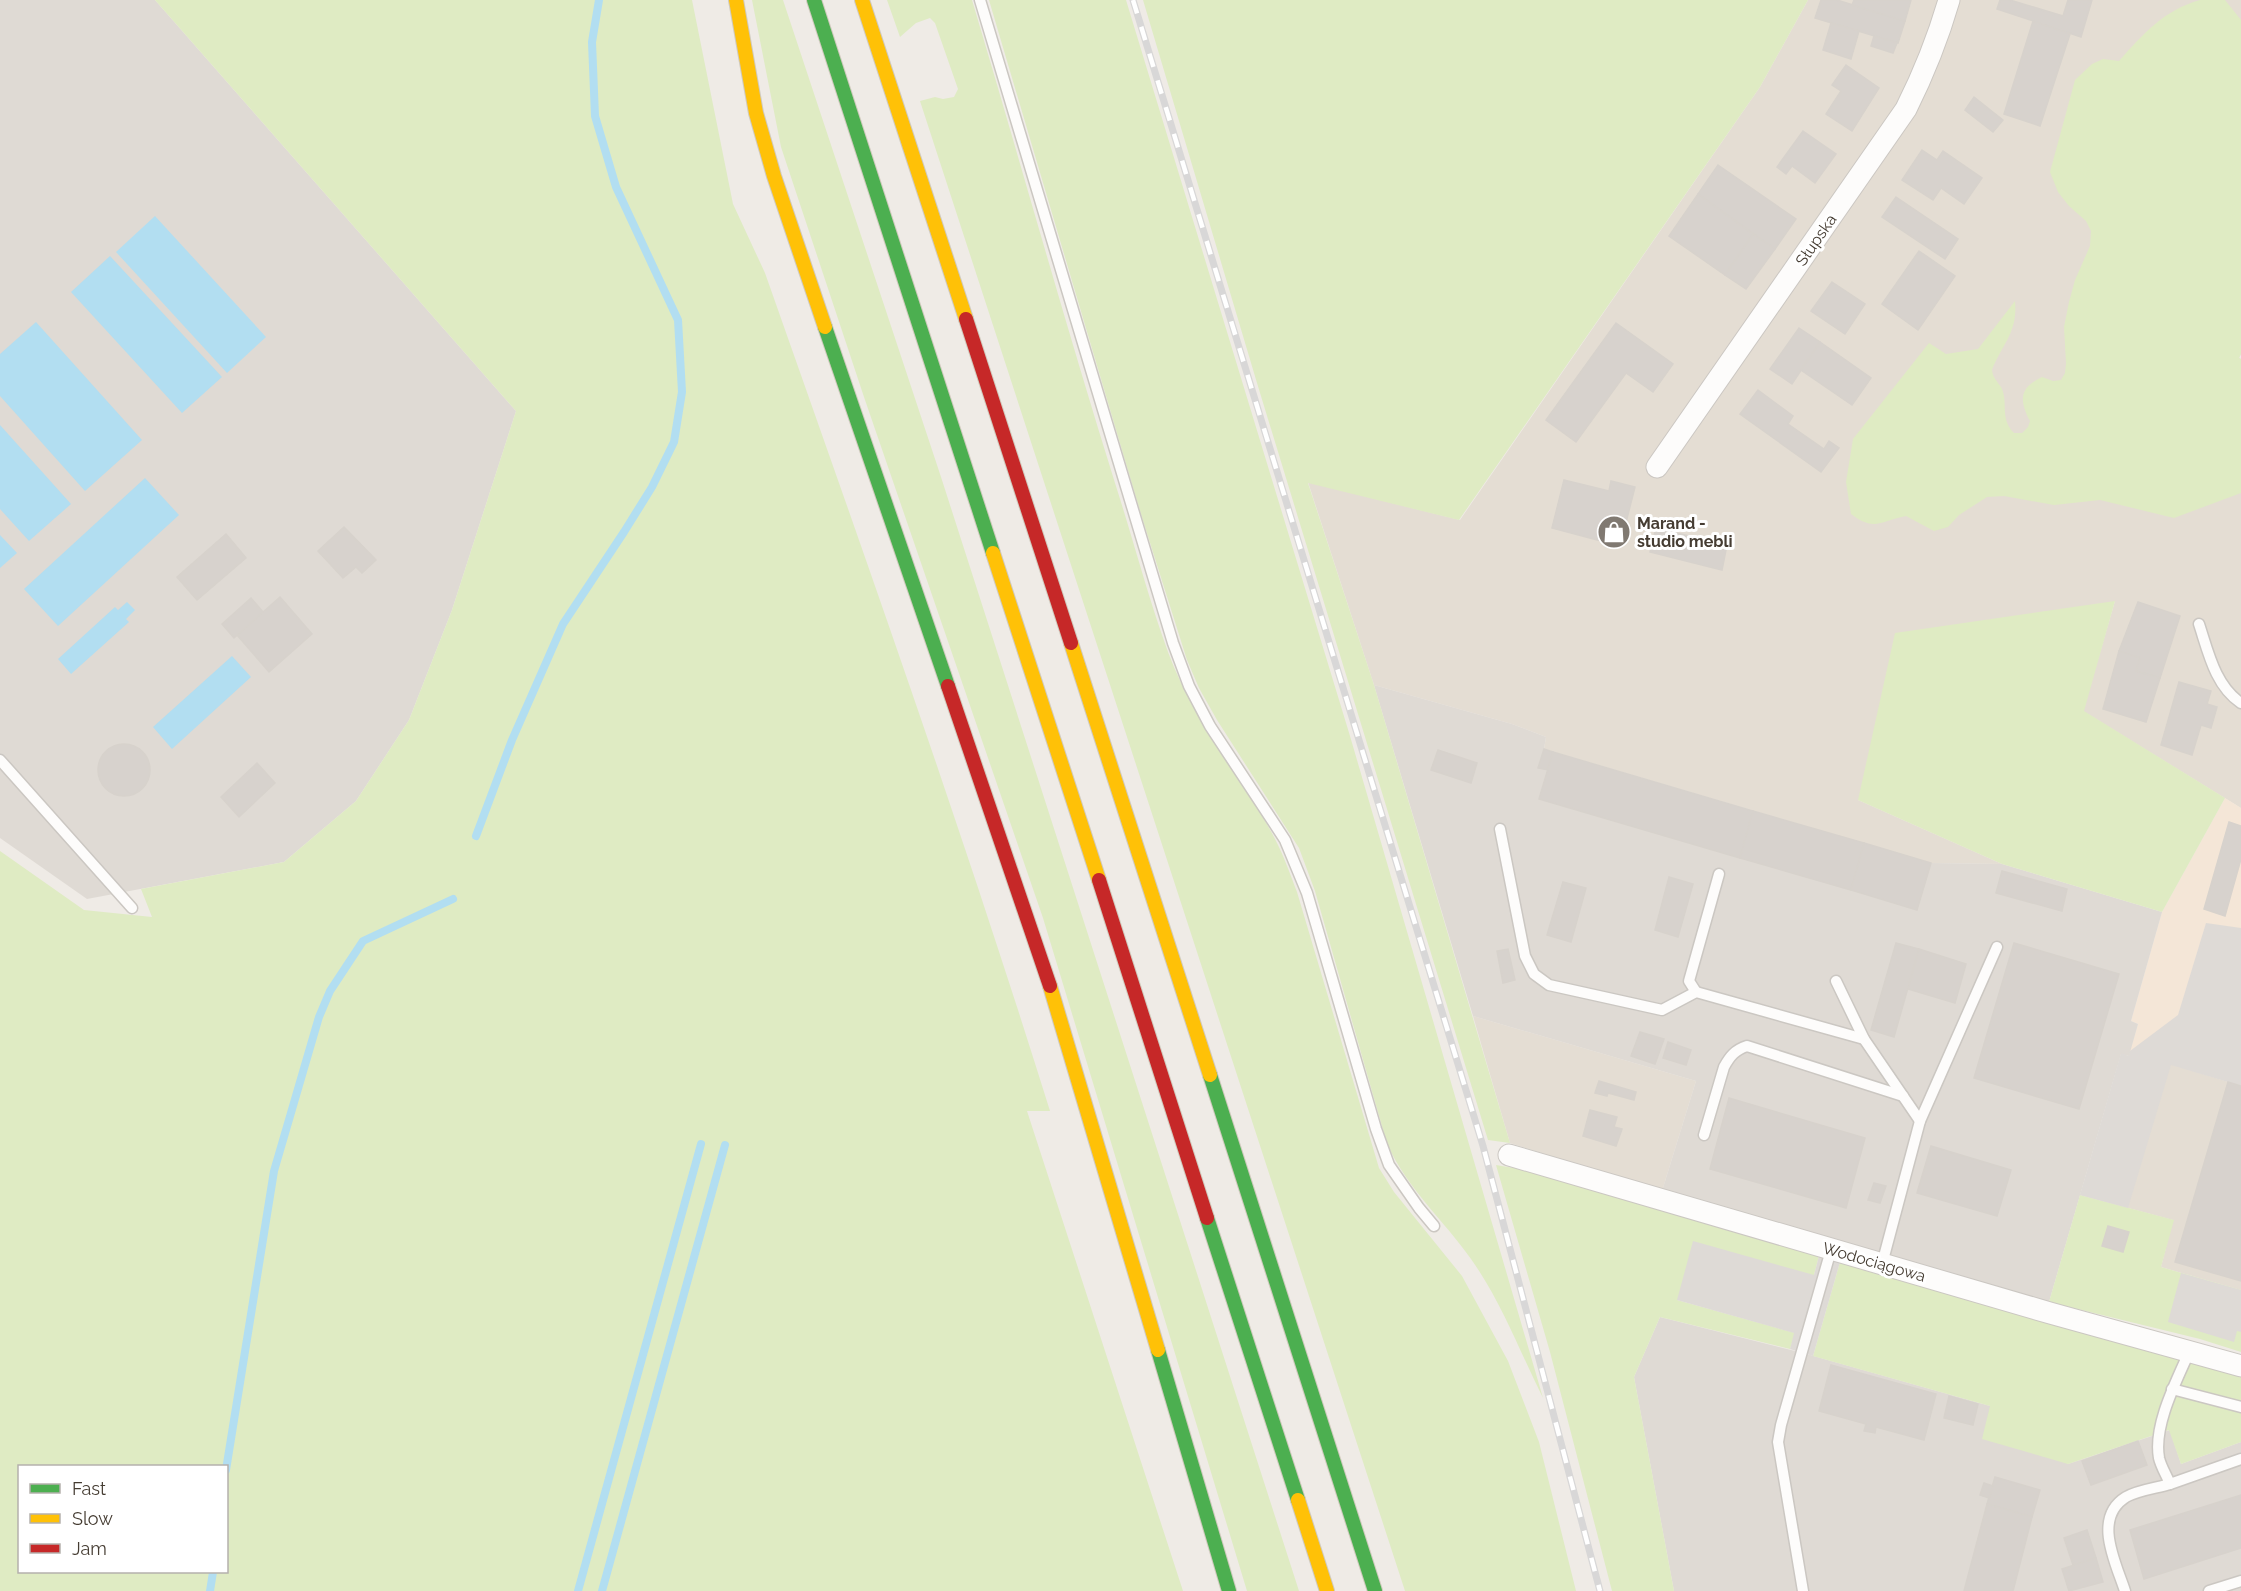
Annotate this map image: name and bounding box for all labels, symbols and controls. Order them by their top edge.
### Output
street label: Słupska [1791,211,1841,269]
shop icon: Marand - studio mebli [1596,514,1632,550]
place label: Marand - studio mebli [1637,514,1733,551]
street label: Wodociągowa [1820,1238,1928,1286]
legend [18,1465,228,1573]
text: Fast [72,1478,106,1499]
text: Slow [72,1508,113,1529]
text: Jam [72,1538,107,1559]

